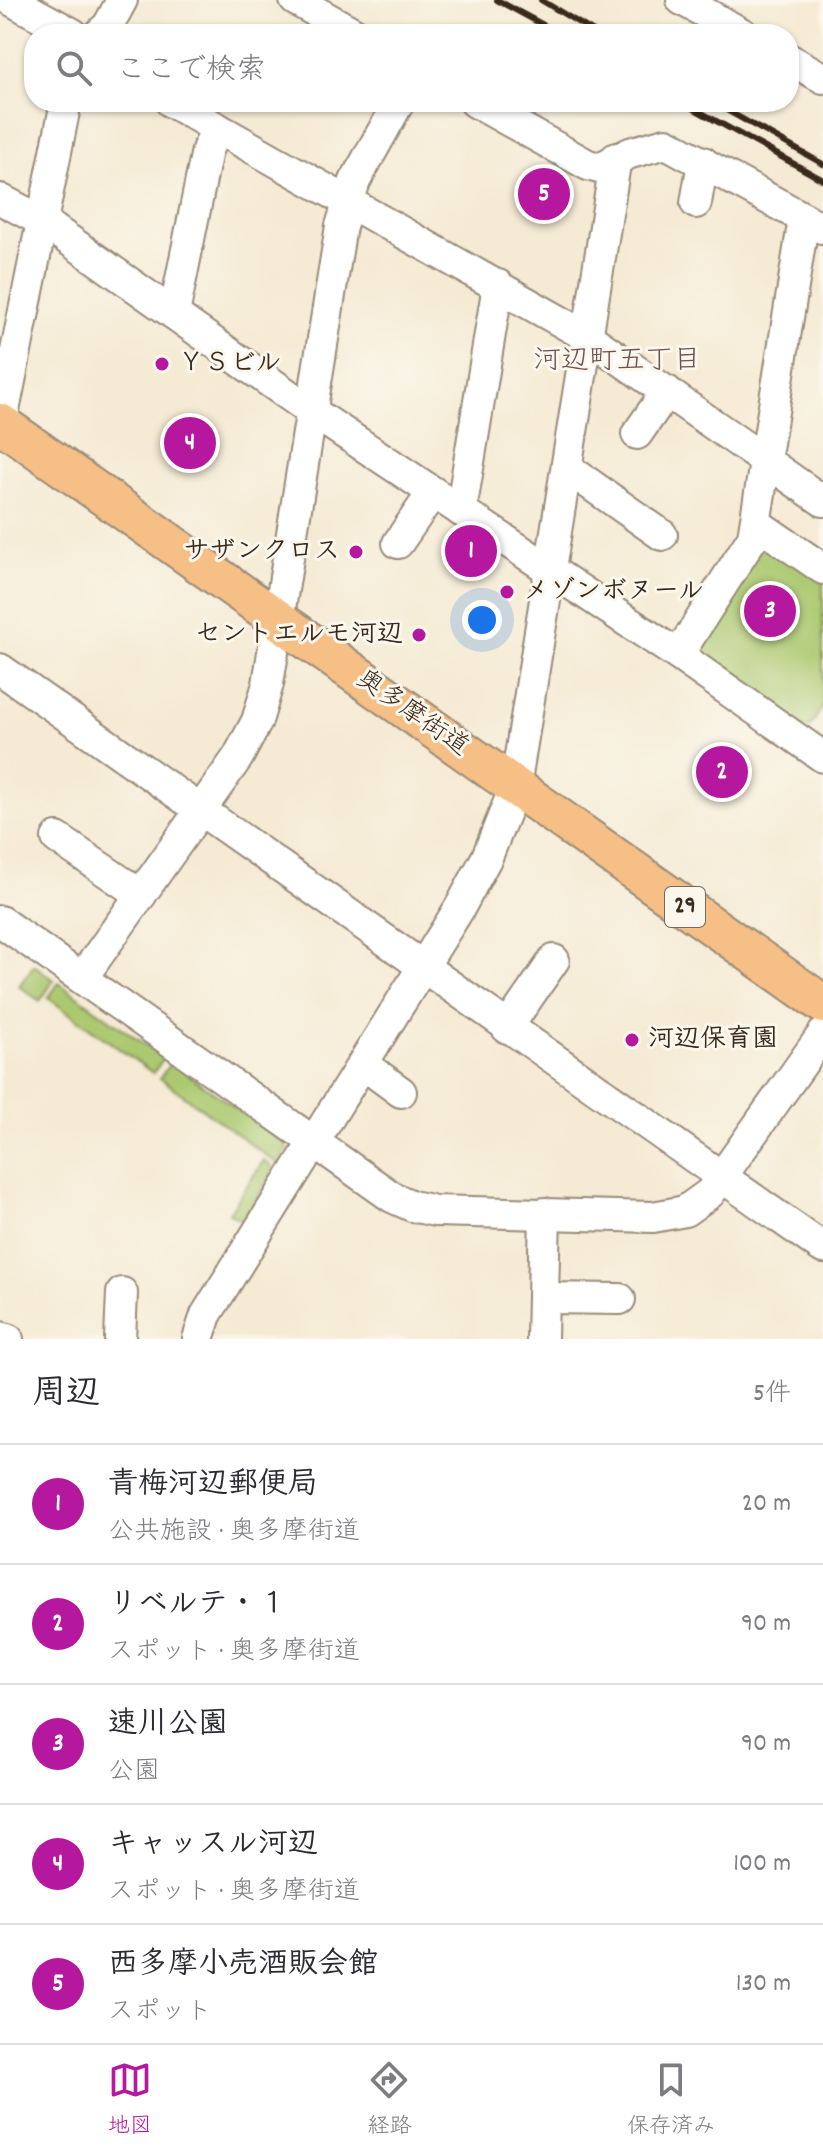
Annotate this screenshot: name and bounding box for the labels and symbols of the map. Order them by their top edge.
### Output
pin: 5 [518,164,570,224]
district label: 河辺町五丁目 [533,343,701,383]
place label: ＹＳビル [178,346,281,383]
marker: ＹＳビル [153,355,171,373]
pin: 4 [164,413,216,473]
pin: 1 [445,521,497,581]
place label: サザンクロス [183,534,340,571]
marker: サザンクロス [347,543,365,561]
place label: メゾンボヌール [523,574,704,611]
pin: 3 [744,581,796,641]
marker: メゾンボヌール [498,583,516,601]
your location [462,600,502,640]
place label: セントエルモ河辺 [195,617,403,654]
marker: セントエルモ河辺 [410,626,428,644]
street label: 奥多摩街道 [348,662,476,766]
pin: 2 [696,742,748,802]
road number: 29 [665,887,705,927]
place label: 河辺保育園 [648,1022,778,1059]
marker: 河辺保育園 [623,1031,641,1049]

